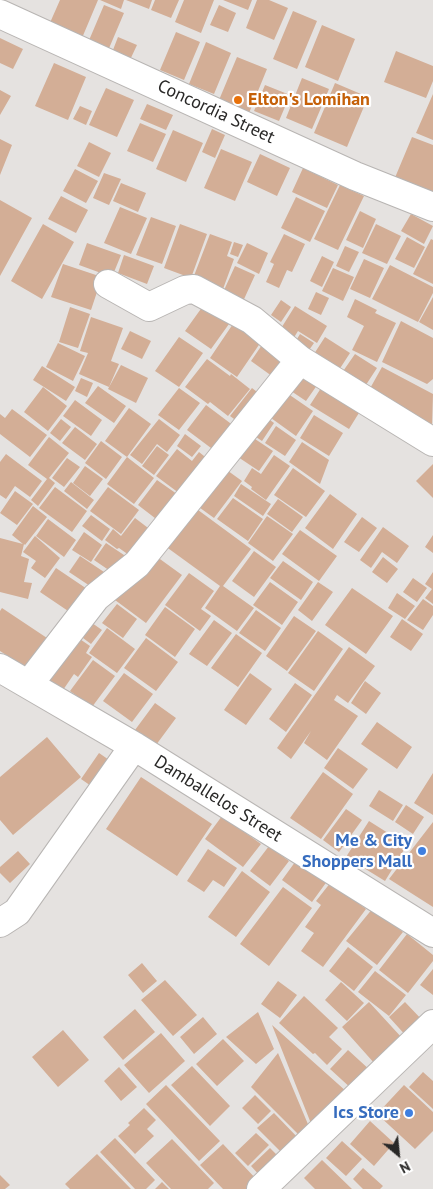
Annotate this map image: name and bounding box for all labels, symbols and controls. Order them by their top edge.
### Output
street label: Concordia Street [154,75,278,149]
place label: Elton's Lomihan [248,89,370,111]
marker: Elton's Lomihan [232,94,244,106]
street label: Damballelos Street [150,751,286,847]
place label: Me & City Shoppers Mall [302,830,412,872]
marker: Me & City Shoppers Mall [416,845,428,857]
place label: Ics Store [333,1102,399,1124]
marker: Ics Store [403,1107,415,1119]
north arrow [373,1129,423,1179]
text: N [397,1157,413,1177]

